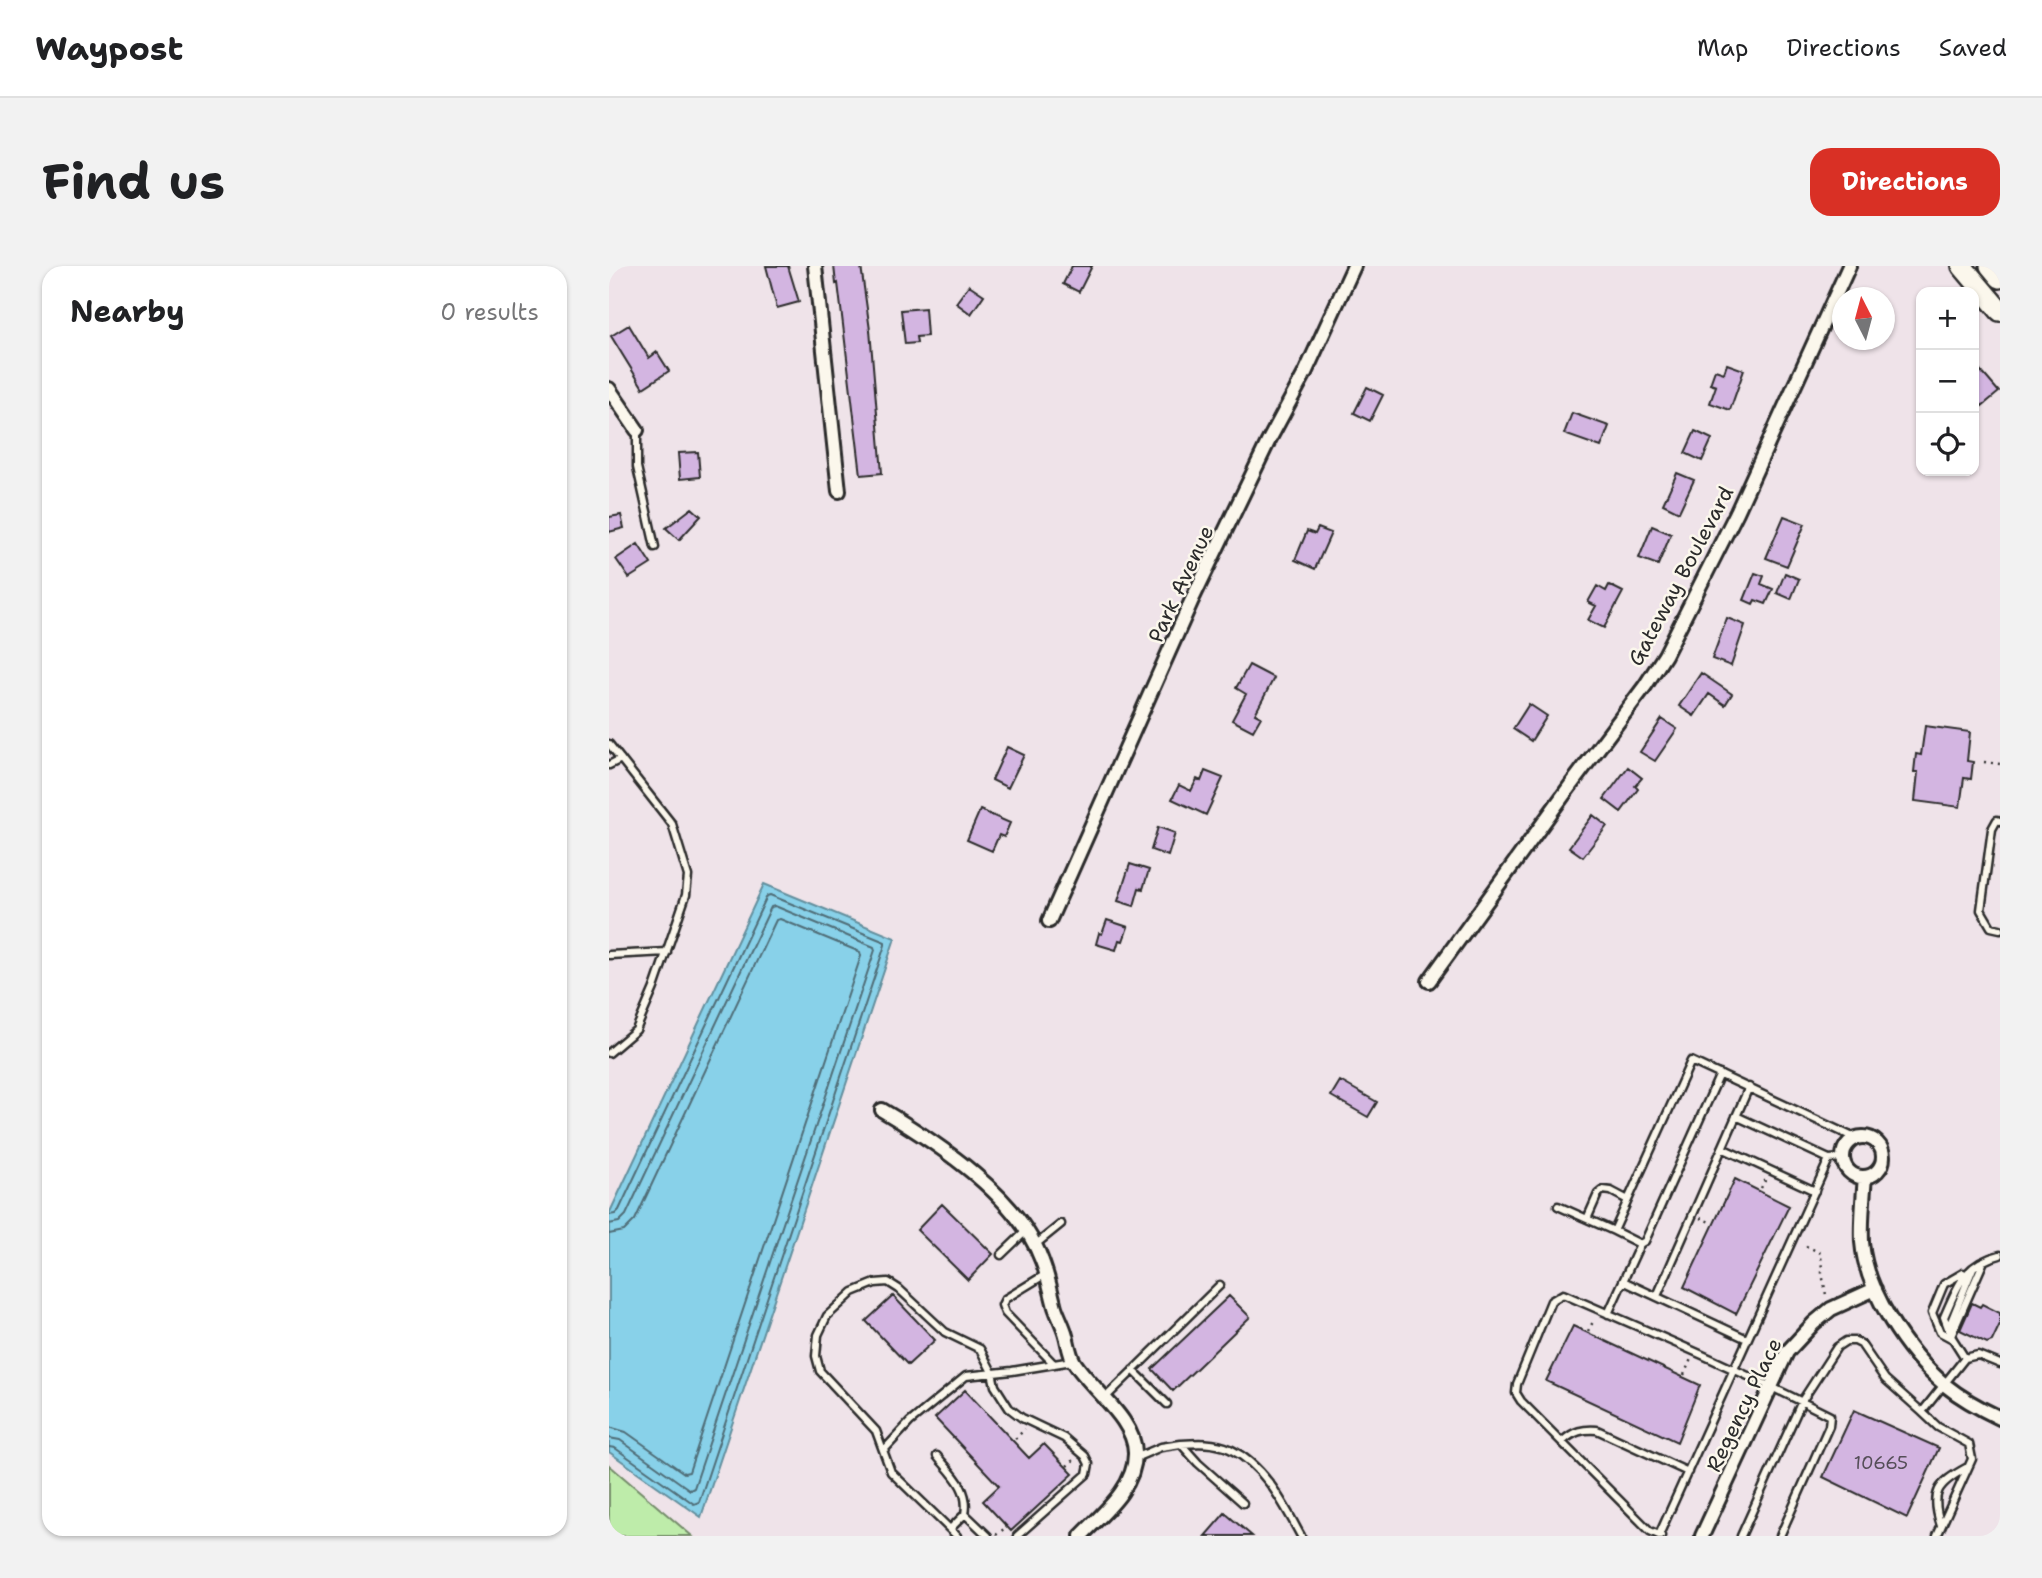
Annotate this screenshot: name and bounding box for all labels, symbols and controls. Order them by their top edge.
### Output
text: Waypost [35,26,183,71]
text: Map [1697,32,1748,64]
text: Directions [1786,32,1901,64]
text: Saved [1939,32,2007,64]
button: Directions [1810,148,2000,216]
text: Find us [42,149,225,215]
north arrow [1832,287,1895,350]
map controls [1916,287,1979,476]
button: + [1916,287,1979,350]
text: Nearby [70,291,185,332]
text: 0 results [440,297,539,327]
button: − [1916,350,1979,413]
button: locate [1916,413,1979,476]
street label: Gateway Boulevard [1622,481,1740,671]
street label: Park Avenue [1142,521,1220,647]
street label: Regency Place [1700,1333,1788,1477]
house number: 10665 [1854,1451,1908,1475]

